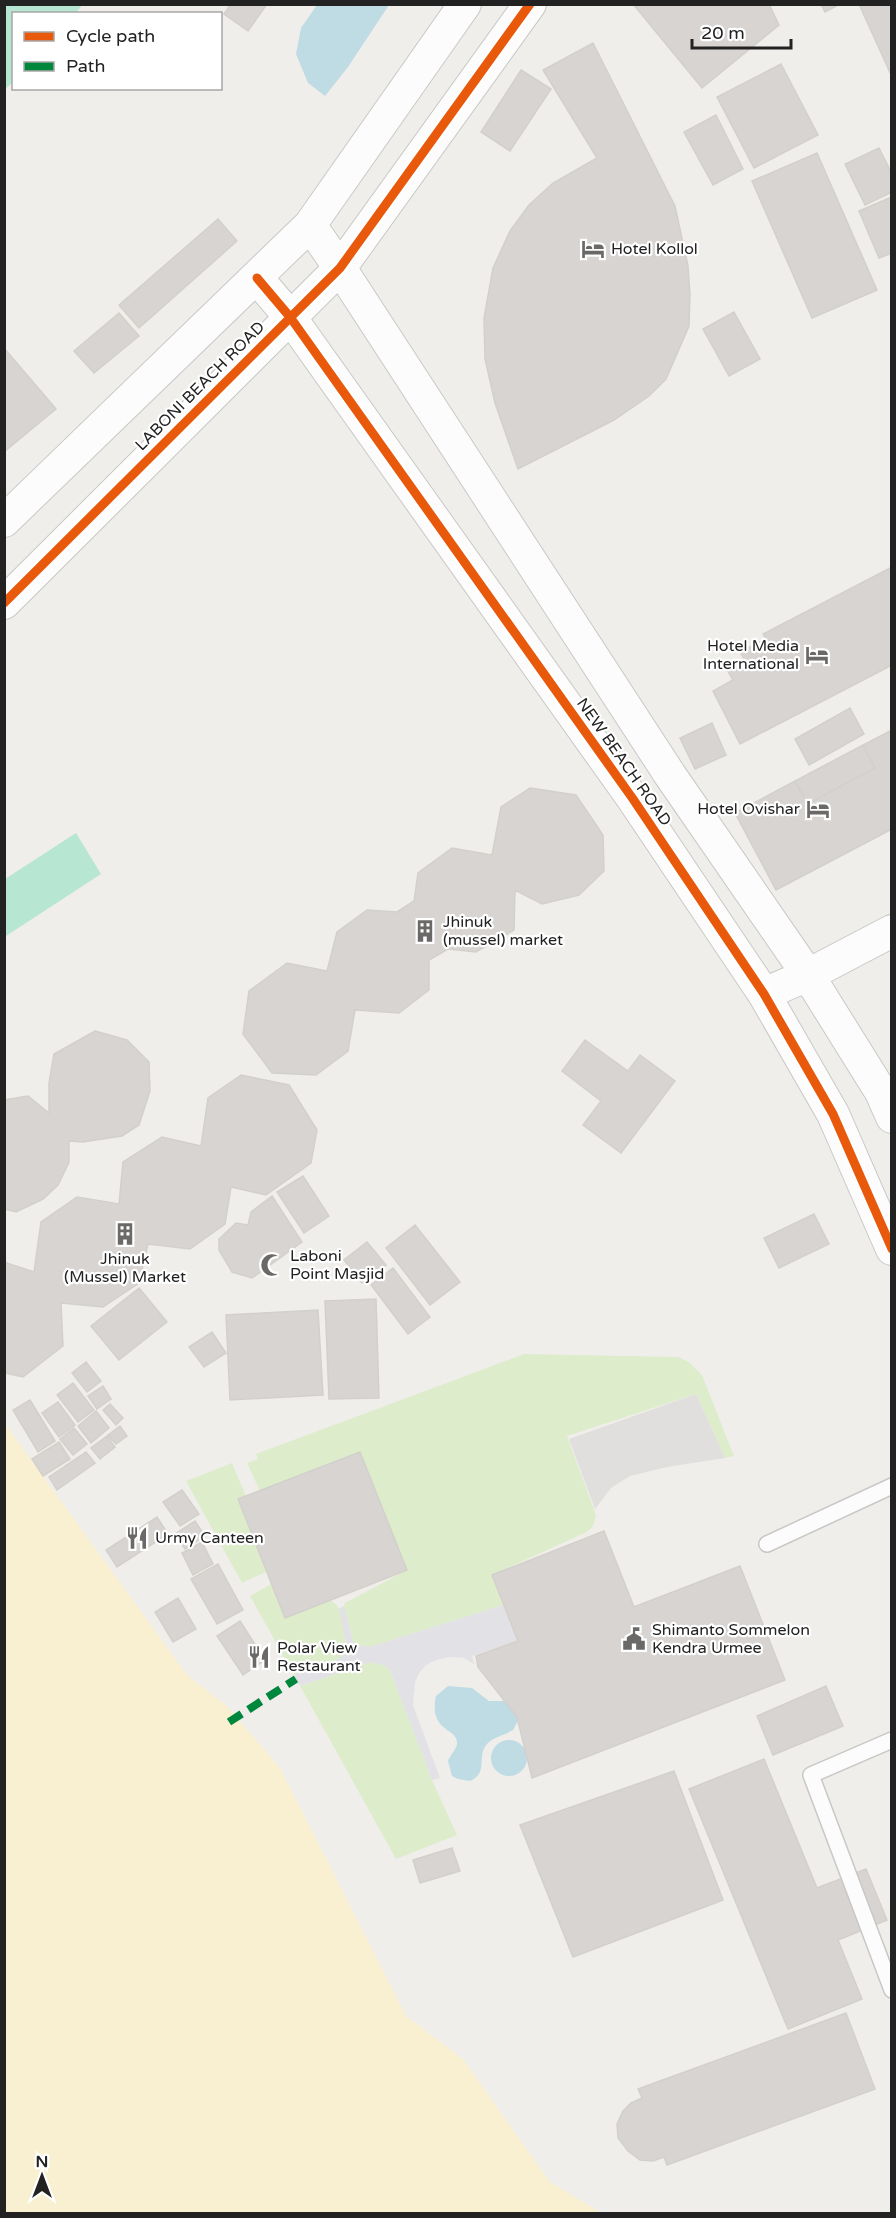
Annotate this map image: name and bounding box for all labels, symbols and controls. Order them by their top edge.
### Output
legend [12,12,222,90]
scale bar [692,12,791,50]
text: 20 m [701,22,745,44]
text: Cycle path [66,25,155,47]
text: Path [66,55,105,77]
hotel icon: Hotel Kollol [580,236,606,262]
place label: Hotel Kollol [611,239,698,259]
street label: LABONI BEACH ROAD [131,317,269,455]
place label: Hotel Media International [703,636,799,674]
hotel icon: Hotel Media International [804,642,830,668]
street label: NEW BEACH ROAD [572,694,676,830]
hotel icon: Hotel Ovishar [805,796,831,822]
place label: Hotel Ovishar [697,799,801,819]
place label: Jhinuk (mussel) market [443,912,563,950]
building icon: Jhinuk (mussel) market [412,918,438,944]
building icon: Jhinuk (Mussel) Market [112,1221,138,1247]
place label: Laboni Point Masjid [290,1246,384,1284]
place label: Jhinuk (Mussel) Market [64,1249,186,1287]
mosque icon: Laboni Point Masjid [259,1252,285,1278]
restaurant icon: Urmy Canteen [124,1525,150,1551]
place label: Urmy Canteen [155,1528,264,1548]
place label: Shimanto Sommelon Kendra Urmee [652,1620,810,1658]
public building icon: Shimanto Sommelon Kendra Urmee [621,1626,647,1652]
place label: Polar View Restaurant [277,1638,361,1676]
restaurant icon: Polar View Restaurant [246,1644,272,1670]
north arrow [12,2146,72,2206]
text: N [36,2152,48,2172]

